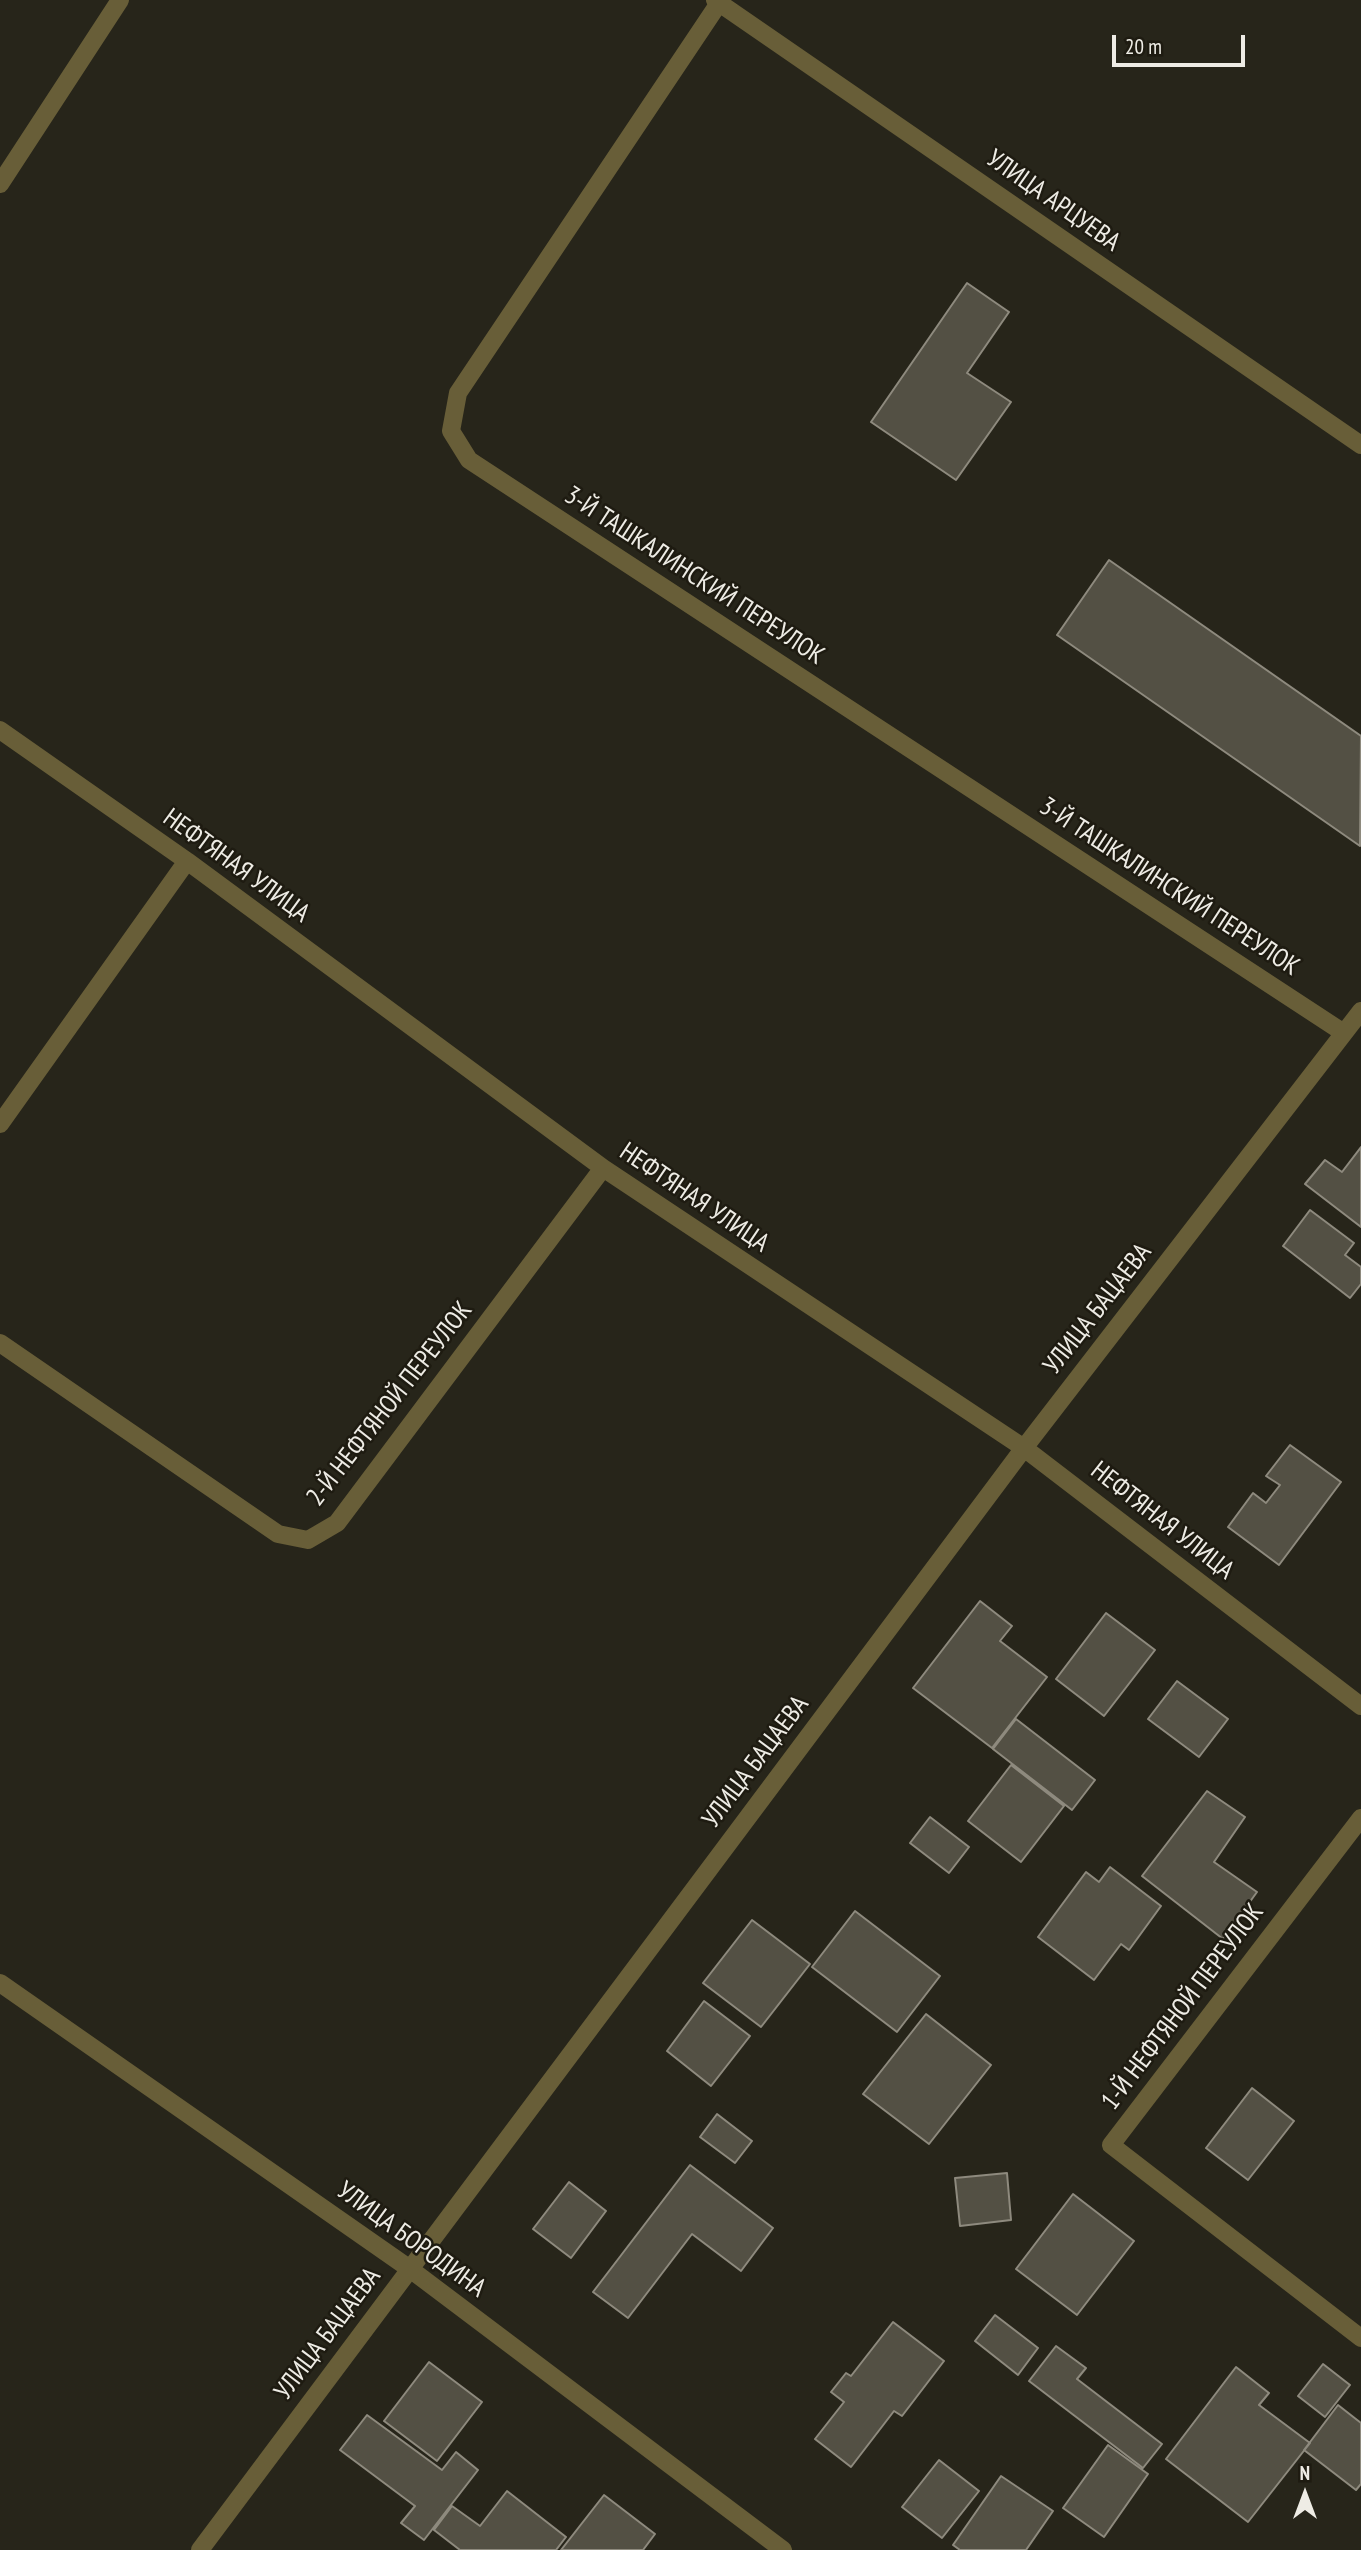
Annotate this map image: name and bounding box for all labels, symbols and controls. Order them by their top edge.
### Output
scale bar [1116,21,1249,65]
text: 20 m [1125,33,1162,60]
street label: УЛИЦА АРЦУЕВА [980,144,1126,258]
street label: 3-Й ТАШКАЛИНСКИЙ ПЕРЕУЛОК [558,480,830,672]
street label: 3-Й ТАШКАЛИНСКИЙ ПЕРЕУЛОК [1033,791,1305,983]
street label: НЕФТЯНАЯ УЛИЦА [157,802,315,930]
street label: НЕФТЯНАЯ УЛИЦА [613,1137,775,1259]
street label: УЛИЦА БАЦАЕВА [1037,1238,1159,1380]
street label: 2-Й НЕФТЯНОЙ ПЕРЕУЛОК [301,1296,479,1512]
street label: НЕФТЯНАЯ УЛИЦА [1084,1455,1240,1587]
street label: УЛИЦА БАЦАЕВА [696,1690,816,1834]
street label: 1-Й НЕФТЯНОЙ ПЕРЕУЛОК [1095,1898,1271,2116]
street label: УЛИЦА БОРОДИНА [331,2176,491,2304]
street label: УЛИЦА БАЦАЕВА [268,2262,388,2406]
north arrow [1270,2459,1340,2529]
text: N [1300,2461,1310,2485]

